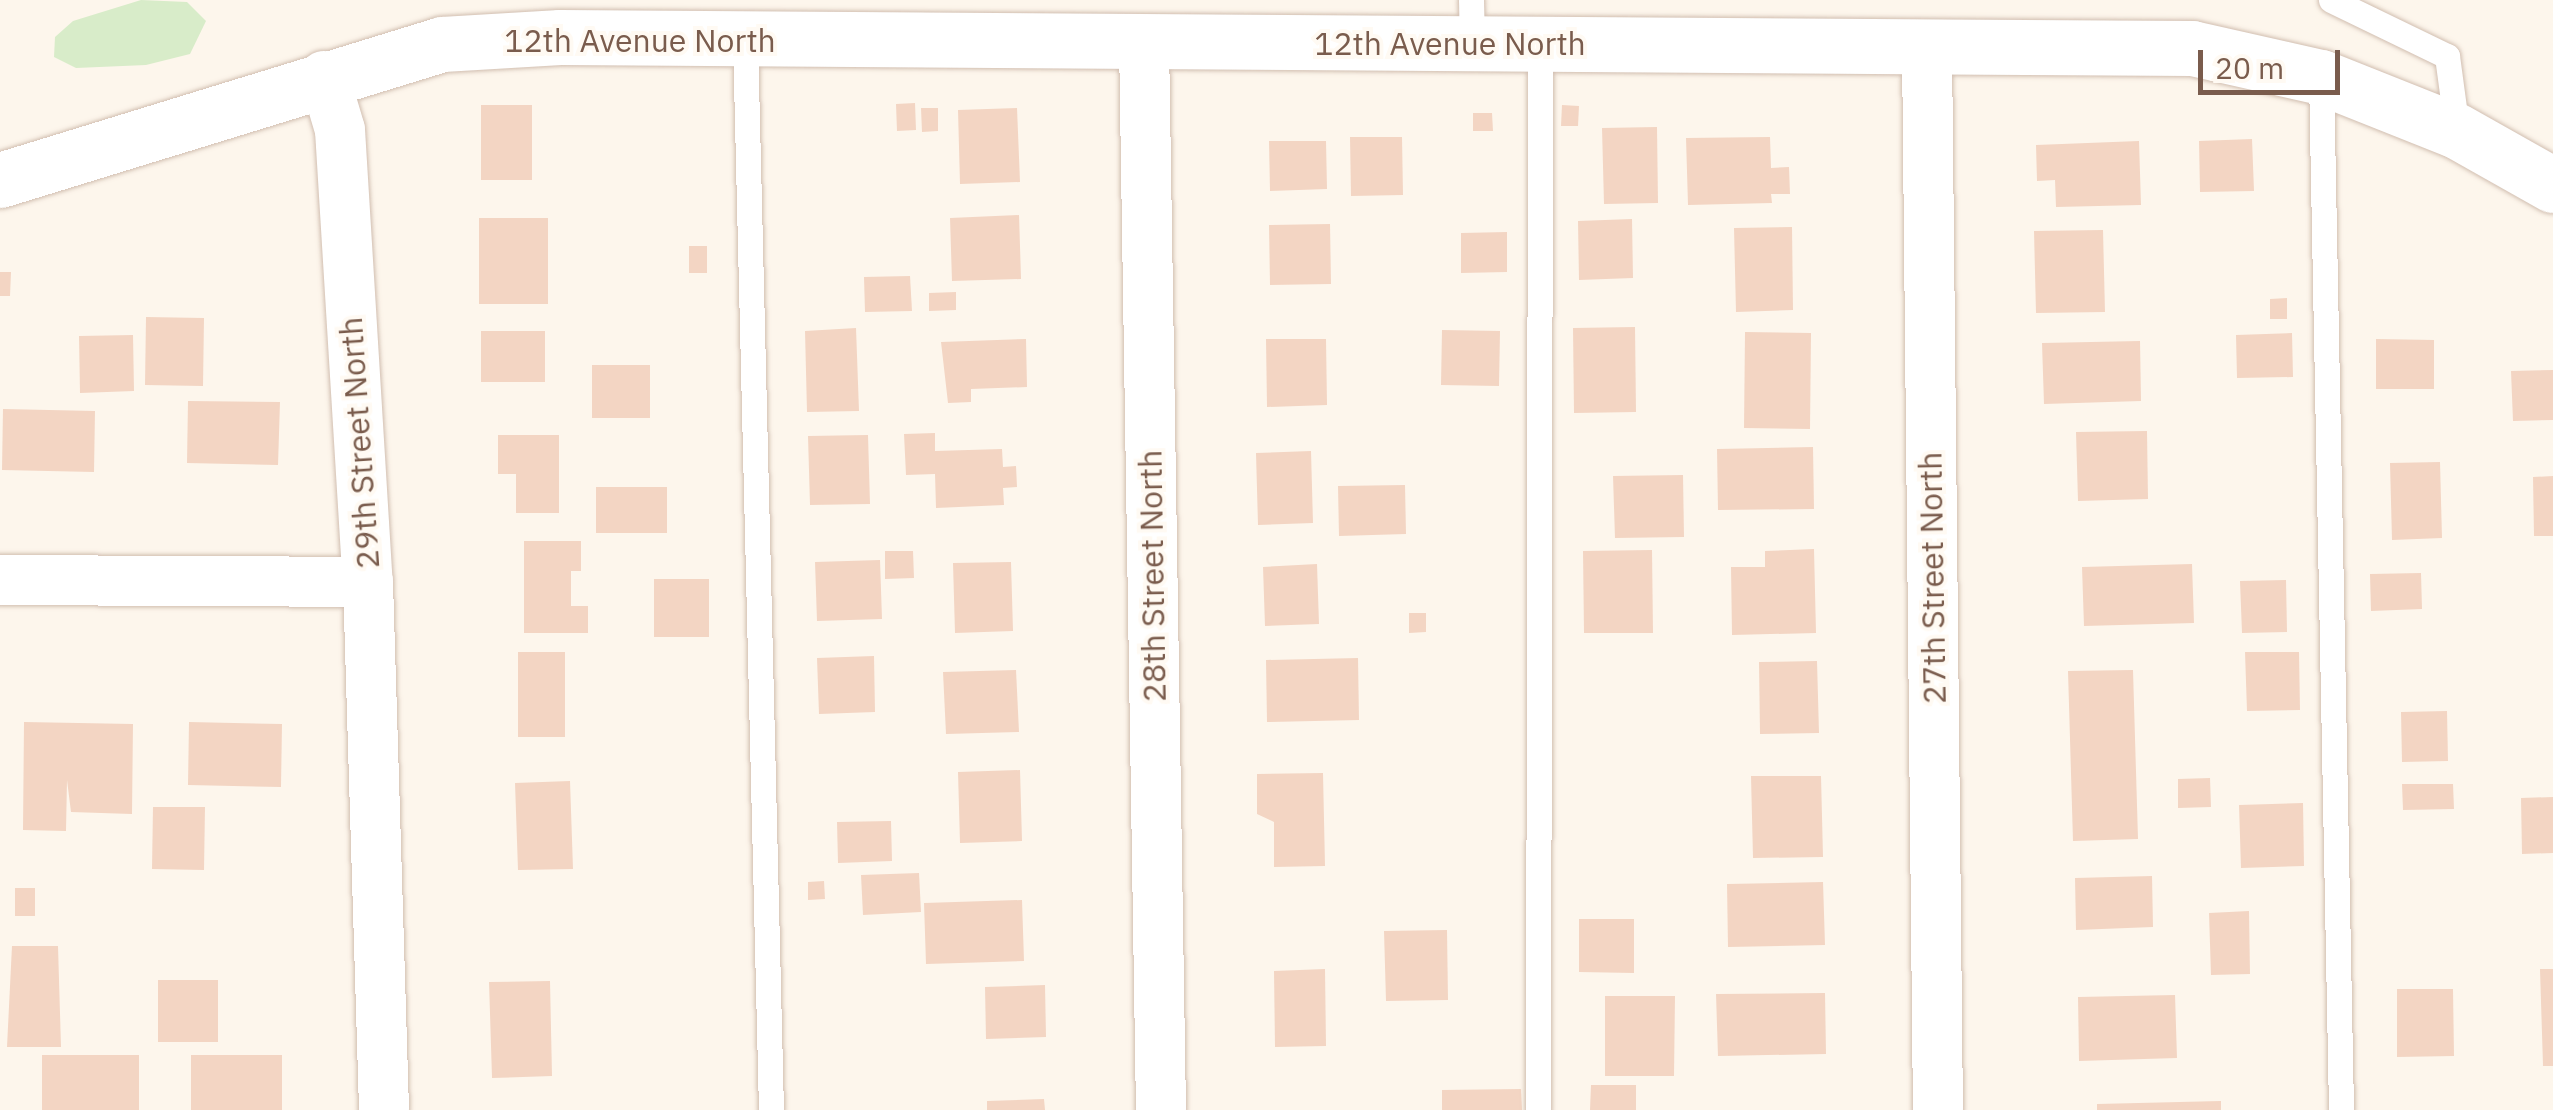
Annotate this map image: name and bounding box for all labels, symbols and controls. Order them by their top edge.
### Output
street label: 12th Avenue North [504,21,776,59]
street label: 12th Avenue North [1314,24,1586,62]
scale bar [2203,30,2346,92]
text: 20 m [2215,48,2284,87]
street label: 29th Street North [331,316,387,570]
street label: 28th Street North [1131,449,1173,703]
street label: 27th Street North [1911,451,1953,705]

